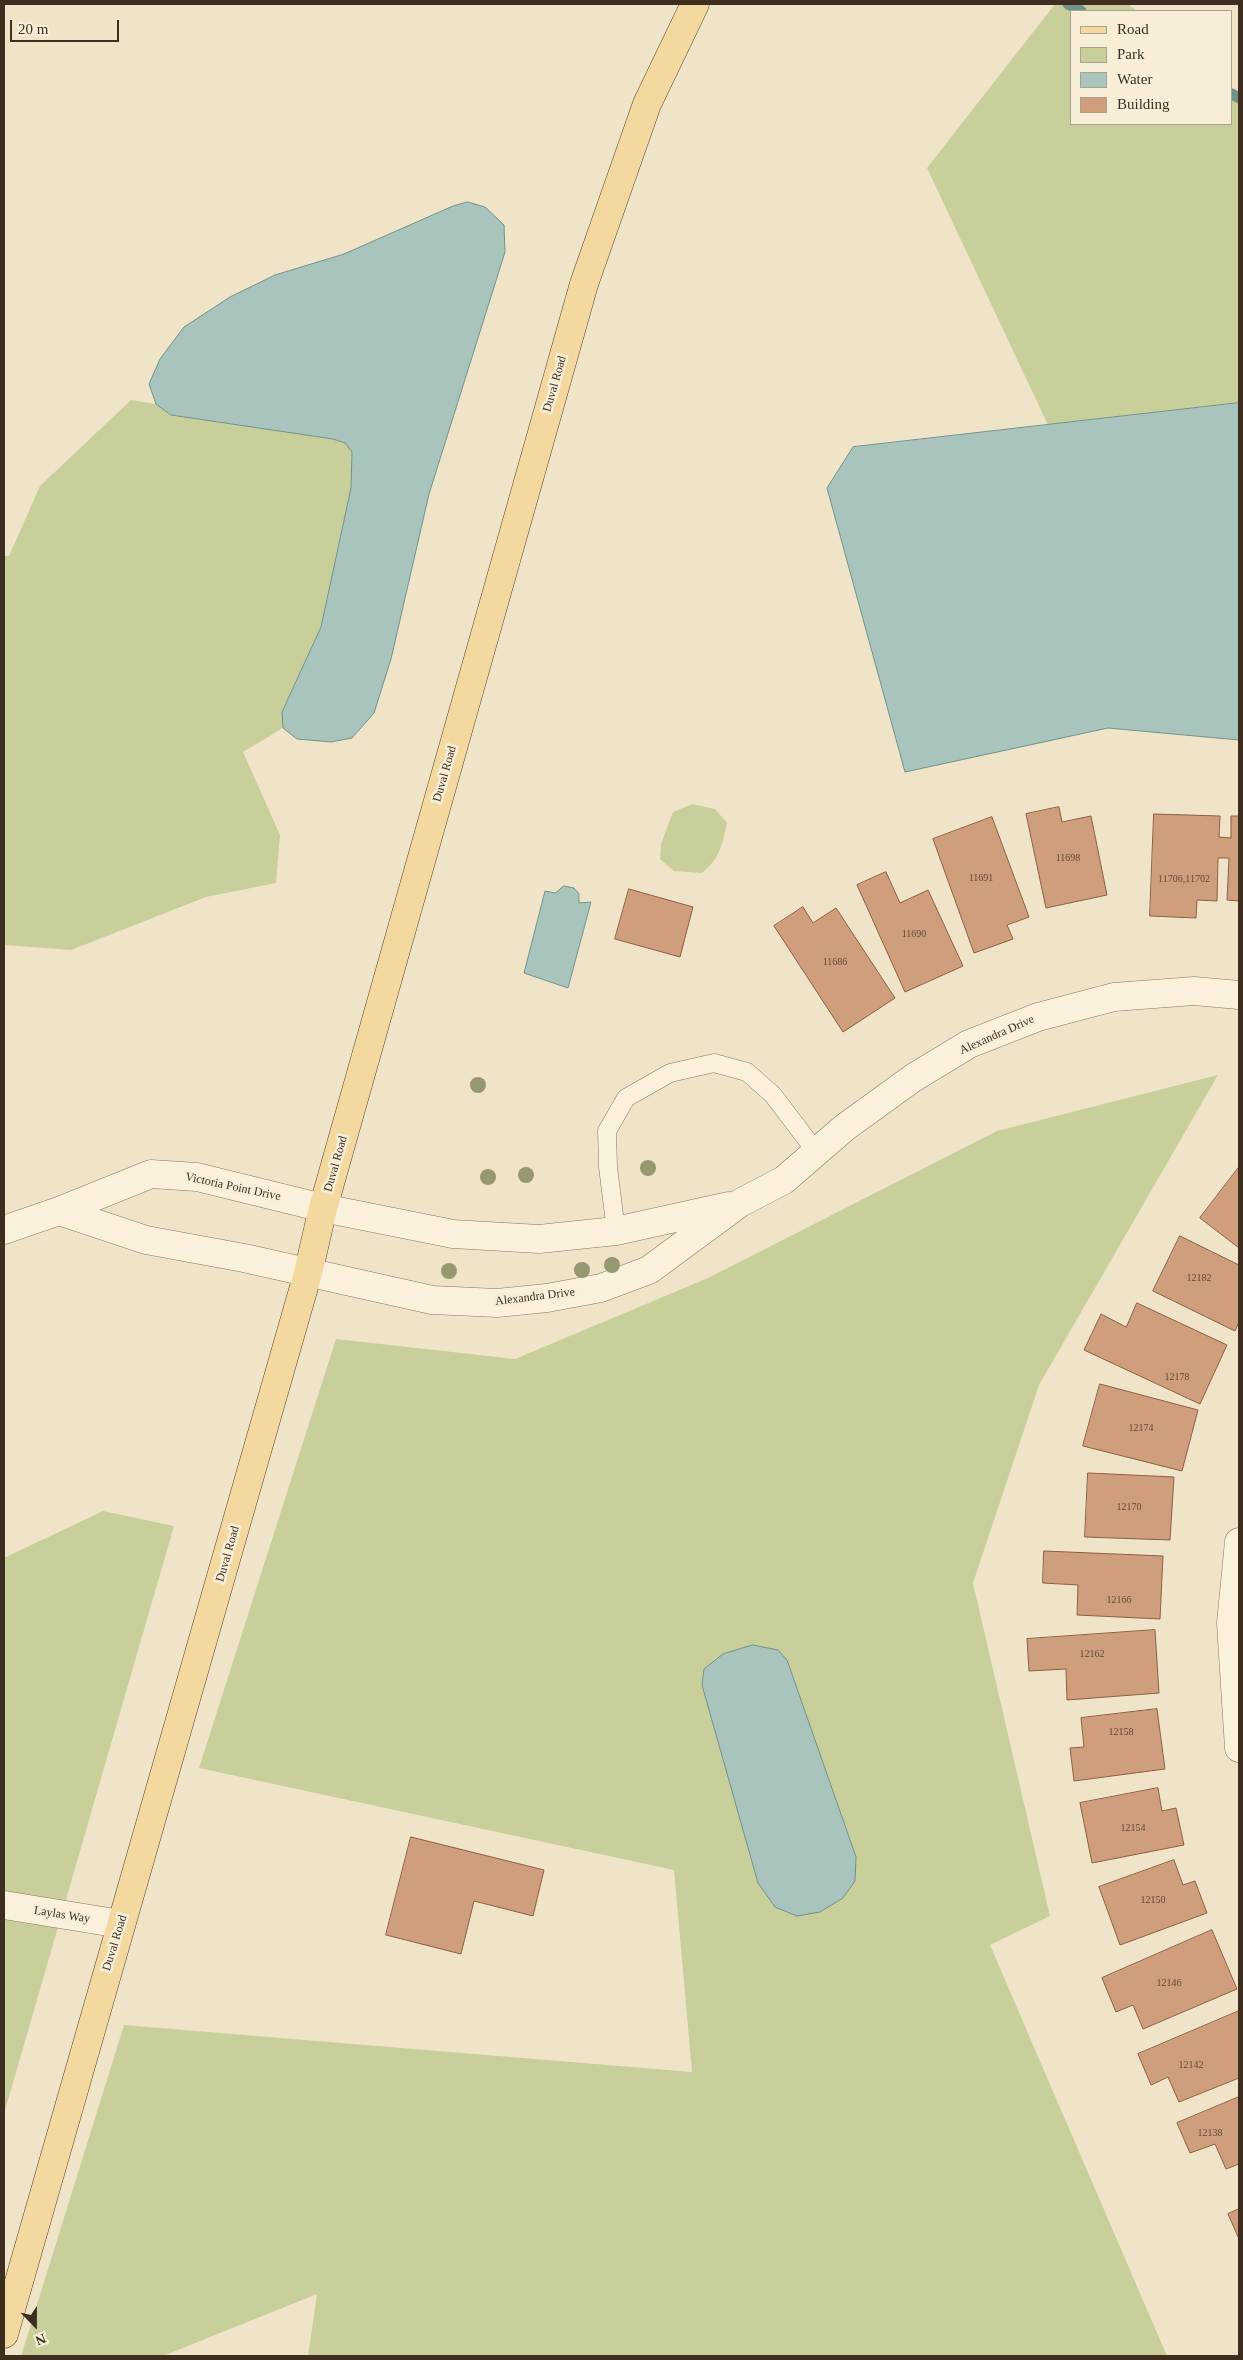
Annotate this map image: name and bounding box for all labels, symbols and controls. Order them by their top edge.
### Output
scale bar [12,10,121,42]
legend [1070,10,1233,125]
text: 20 m [18,21,48,37]
text: Road [1117,21,1149,37]
text: Park [1117,46,1145,62]
text: Water [1117,71,1152,87]
text: Building [1117,96,1170,112]
street label: Duval Road [540,354,570,414]
street label: Duval Road [430,744,460,804]
house number: 11698 [1056,852,1080,864]
house number: 11691 [969,872,993,884]
house number: 11706,11702 [1158,873,1210,885]
house number: 11690 [902,928,926,940]
house number: 11686 [823,956,847,968]
street label: Alexandra Drive [957,1012,1037,1058]
street label: Duval Road [321,1134,351,1194]
street label: Victoria Point Drive [184,1170,282,1204]
house number: 12182 [1186,1272,1212,1284]
street label: Alexandra Drive [494,1285,576,1309]
house number: 12178 [1164,1371,1190,1383]
house number: 12174 [1128,1422,1154,1434]
house number: 12170 [1116,1501,1142,1513]
street label: Duval Road [213,1524,243,1584]
house number: 12166 [1106,1594,1132,1606]
house number: 12162 [1080,1648,1104,1660]
house number: 12158 [1108,1726,1134,1738]
house number: 12154 [1120,1822,1146,1834]
house number: 12150 [1140,1894,1166,1906]
street label: Laylas Way [33,1903,91,1927]
street label: Duval Road [100,1913,130,1973]
house number: 12146 [1156,1977,1182,1989]
house number: 12142 [1178,2059,1204,2071]
house number: 12138 [1198,2127,1222,2139]
north arrow [10,2300,60,2350]
text: N [33,2331,48,2348]

